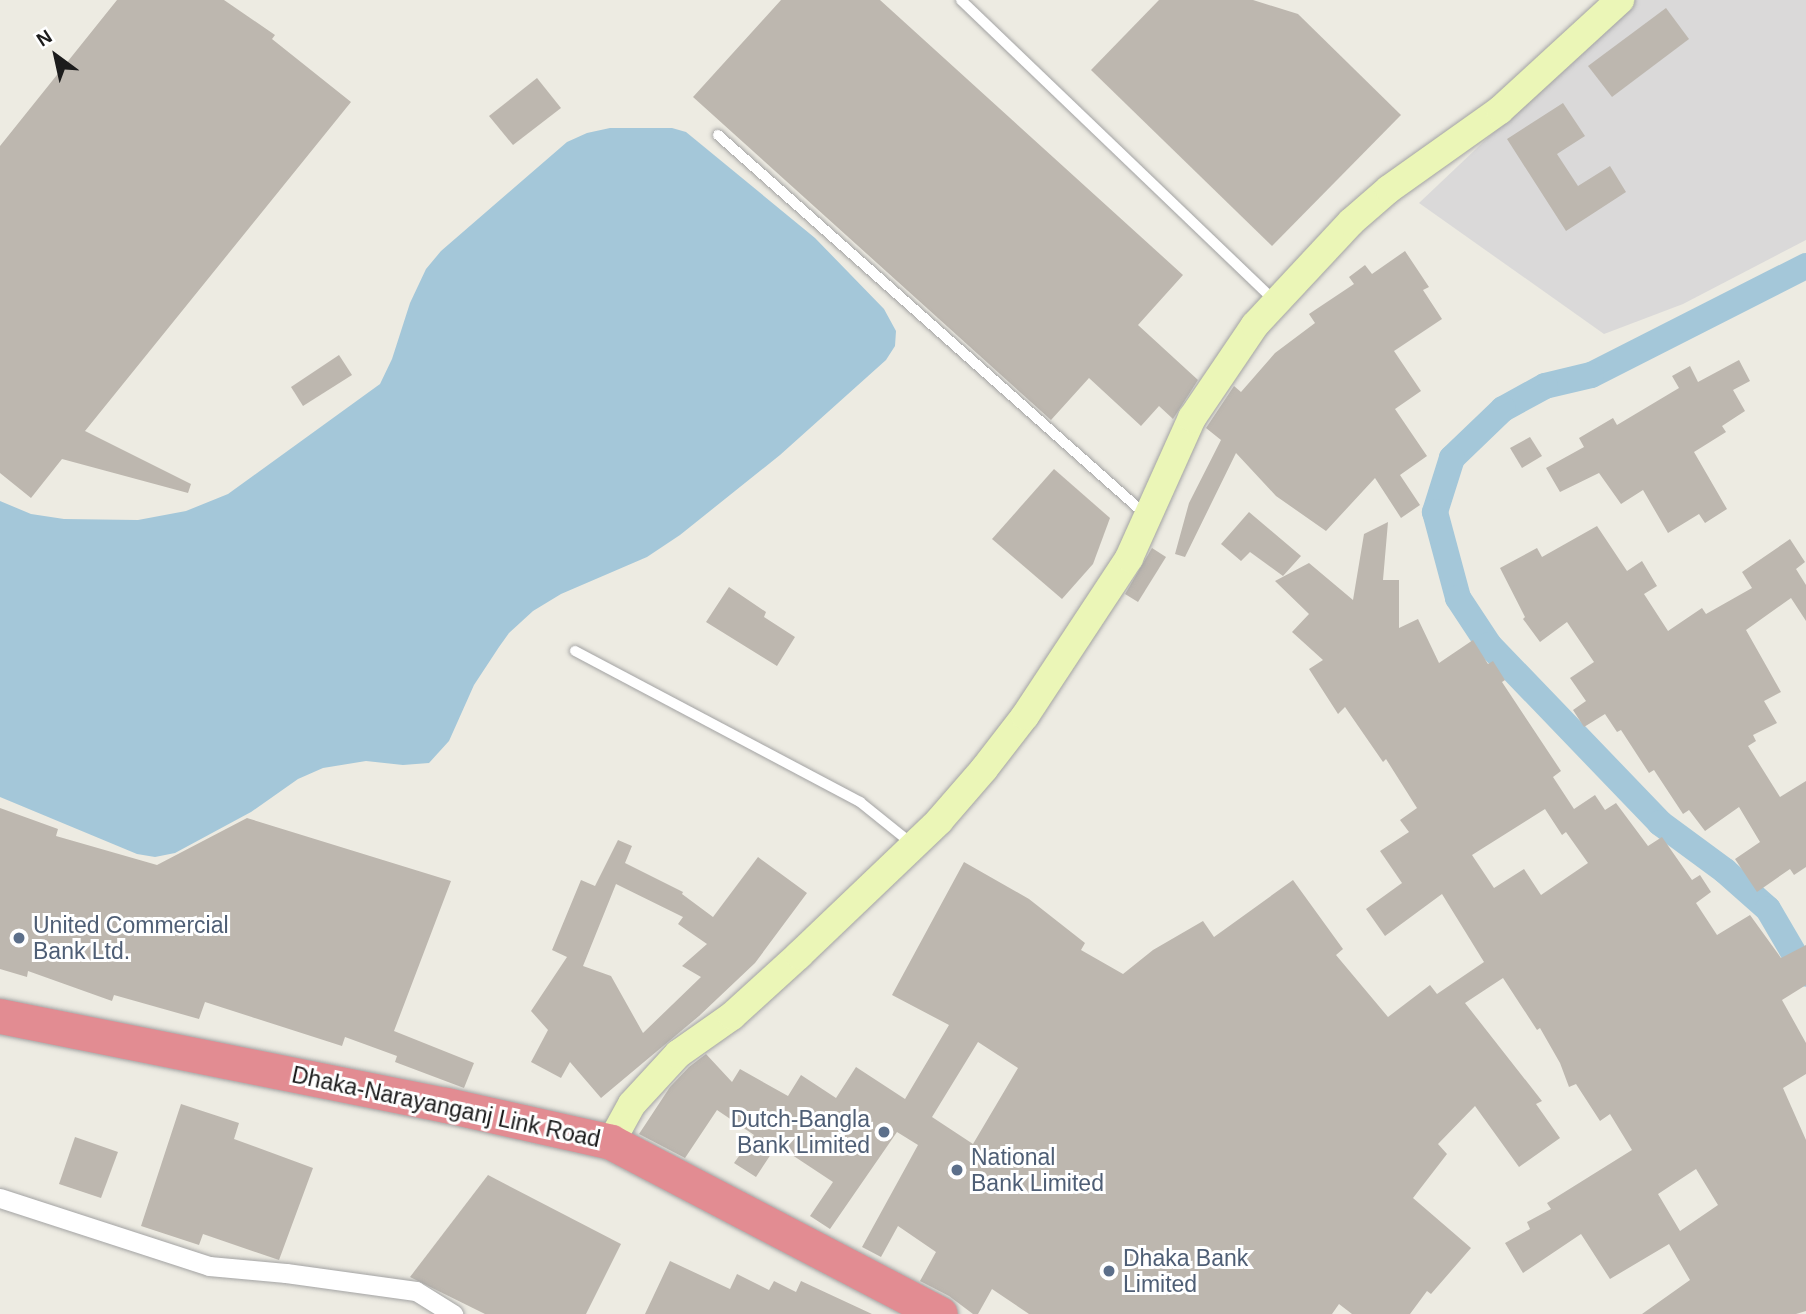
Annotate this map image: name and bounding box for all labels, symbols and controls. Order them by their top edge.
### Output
north arrow [21,21,91,91]
text: N [33,25,56,51]
place label: United Commercial Bank Ltd. [33,911,229,965]
marker: United Commercial Bank Ltd. [11,930,27,946]
street label: Dhaka-Narayanganj Link Road [289,1061,603,1153]
place label: Dutch-Bangla Bank Limited [731,1105,870,1159]
marker: Dutch-Bangla Bank Limited [876,1124,892,1140]
place label: National Bank Limited [971,1143,1104,1197]
marker: National Bank Limited [949,1162,965,1178]
place label: Dhaka Bank Limited [1123,1244,1248,1298]
marker: Dhaka Bank Limited [1101,1263,1117,1279]

